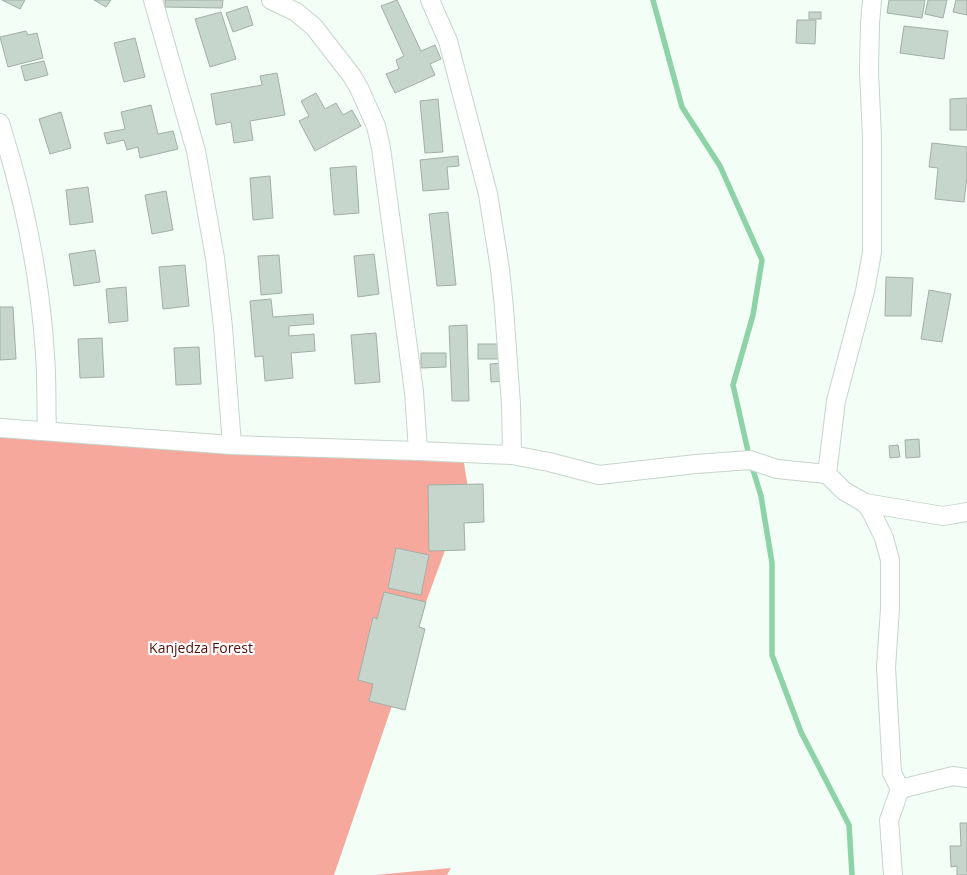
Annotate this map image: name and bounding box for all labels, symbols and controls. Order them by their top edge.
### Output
park label: Kanjedza Forest [149,638,253,657]

